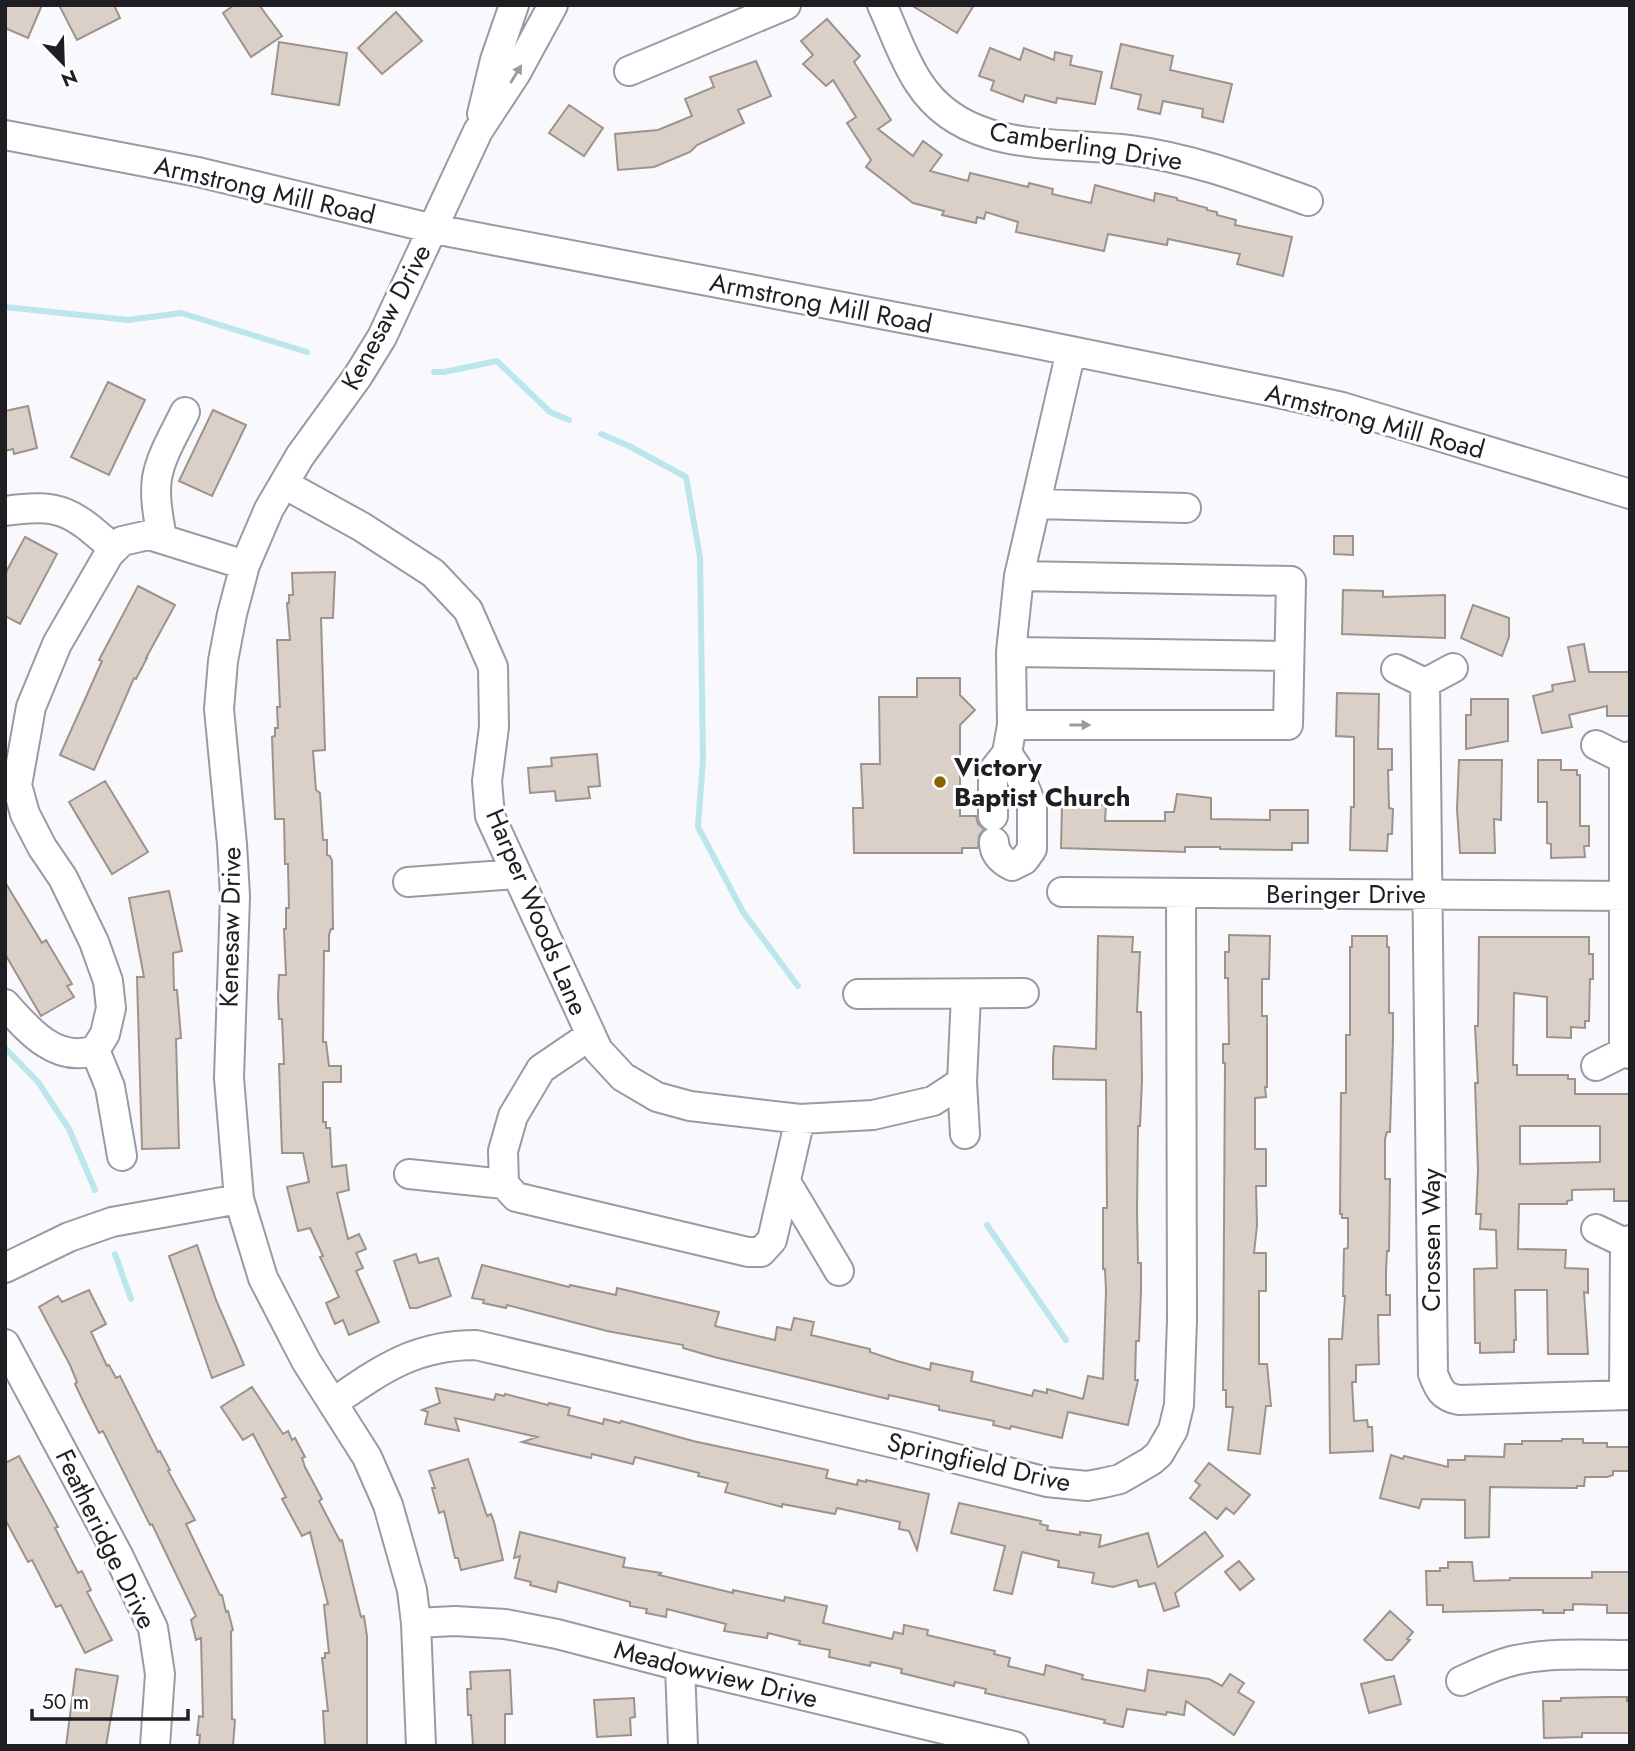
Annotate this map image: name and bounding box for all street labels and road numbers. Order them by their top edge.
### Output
street label: Camberling Drive [987,112,1185,180]
street label: Armstrong Mill Road [151,146,379,234]
street label: Kenesaw Drive [332,237,440,397]
street label: Armstrong Mill Road [707,263,935,343]
street label: Armstrong Mill Road [1261,373,1489,469]
street label: Harper Woods Lane [476,803,598,1021]
street label: Kenesaw Drive [210,846,250,1008]
street label: Beringer Drive [1266,875,1426,913]
street label: Crossen Way [1412,1168,1450,1312]
street label: Springfield Drive [884,1422,1074,1502]
street label: Featheridge Drive [46,1443,166,1635]
street label: Meadowview Drive [610,1630,822,1718]

